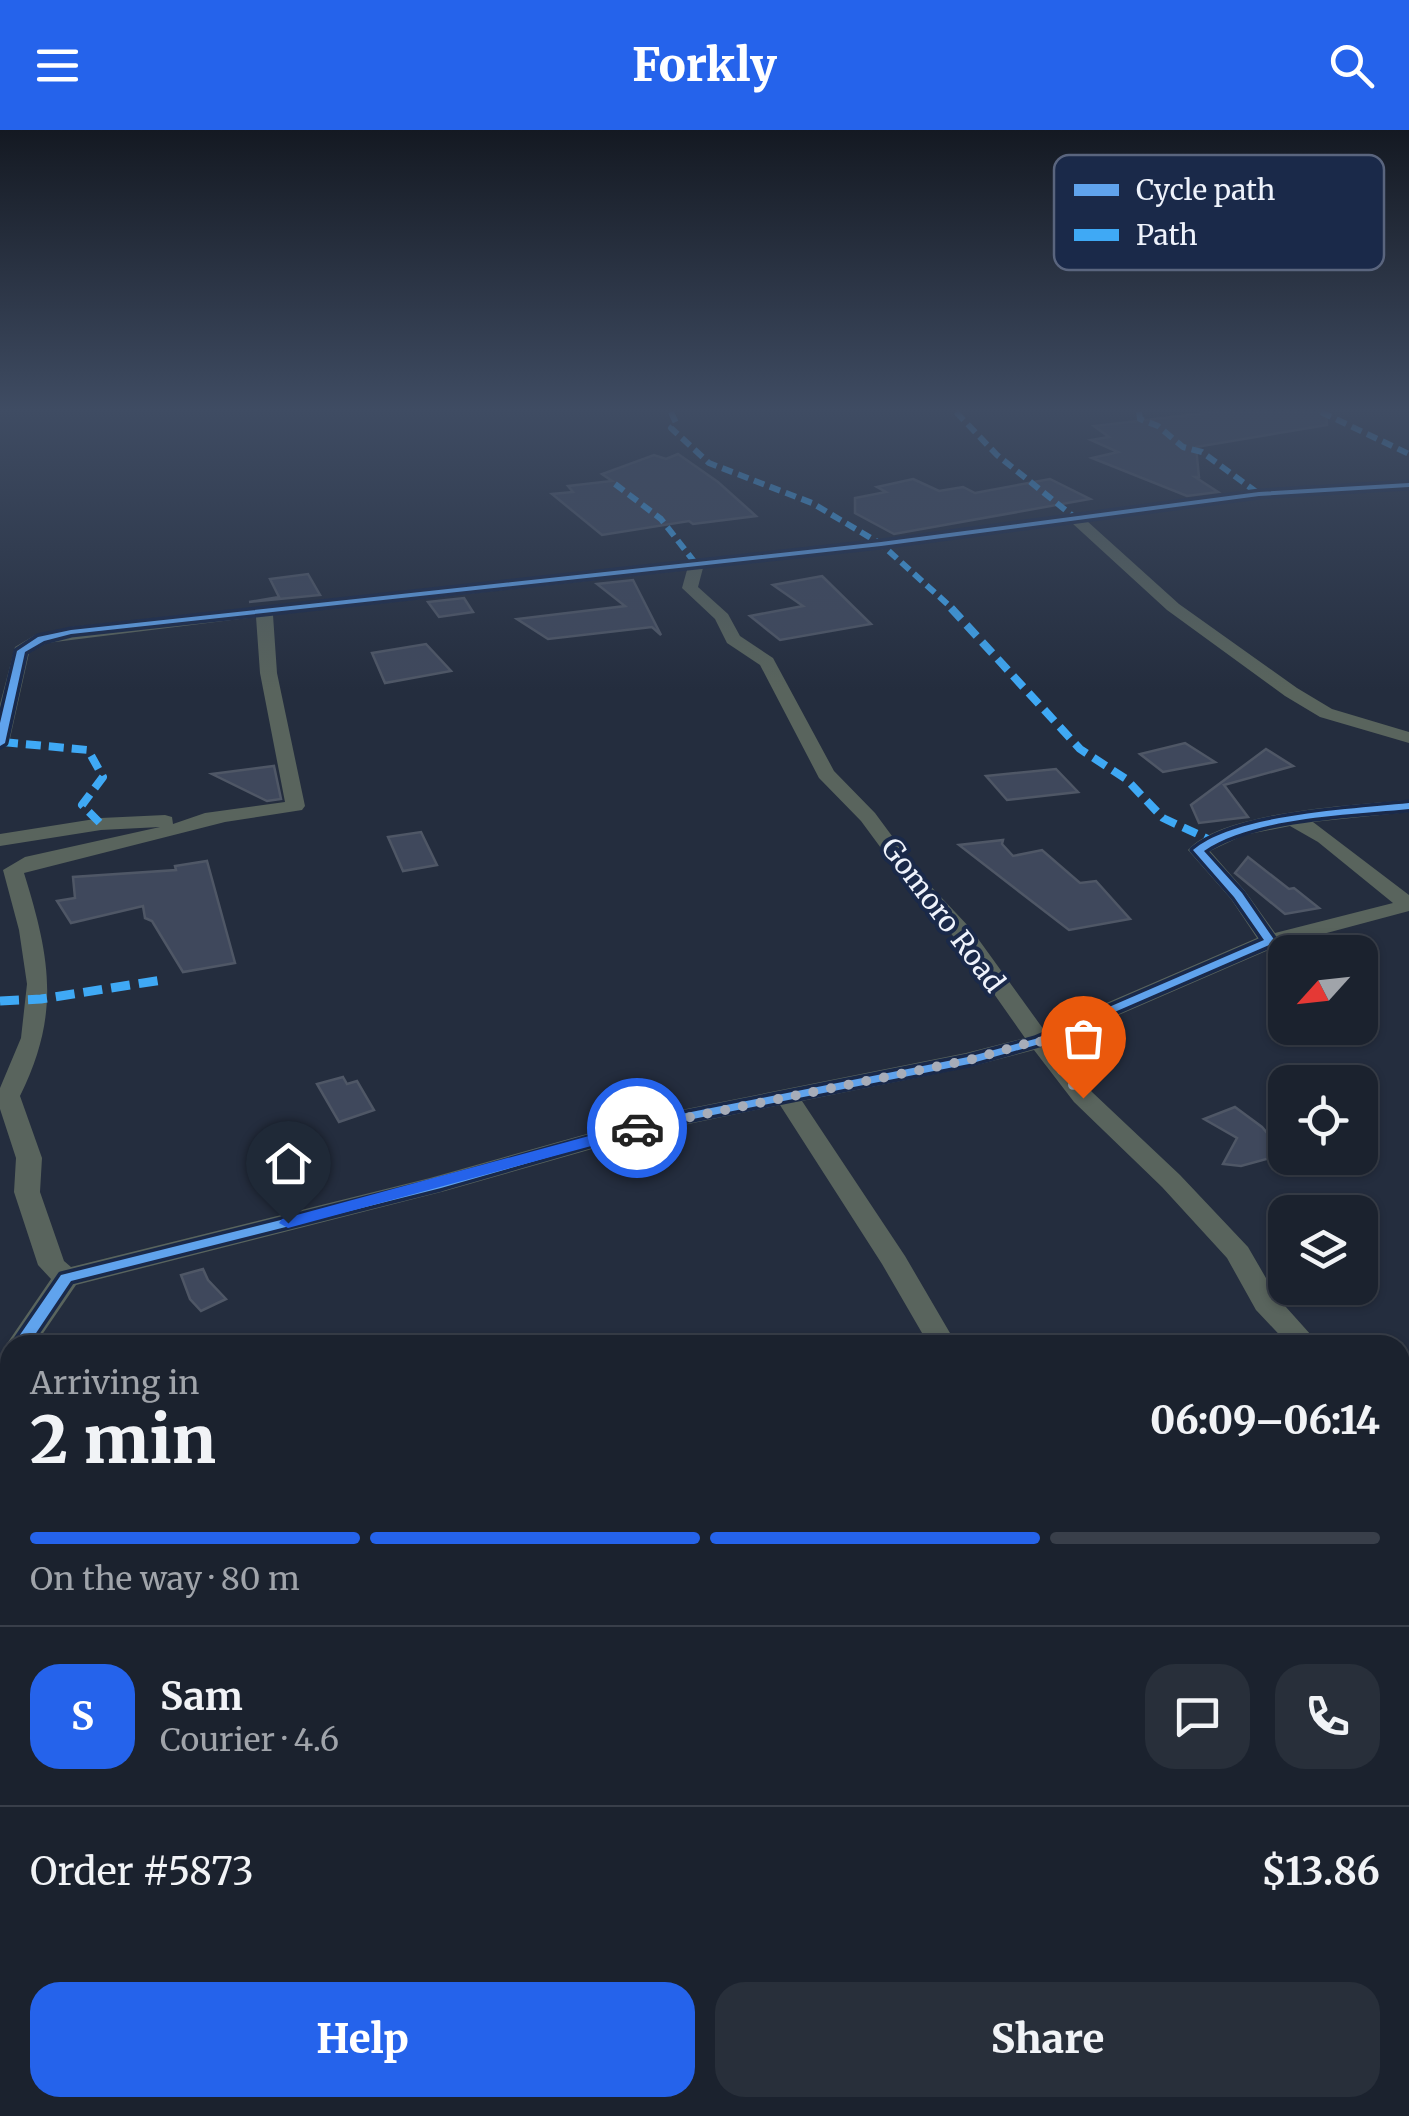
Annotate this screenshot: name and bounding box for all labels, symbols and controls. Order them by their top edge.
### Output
text: Forkly [632,37,777,93]
icon: menu [30,38,85,93]
icon: search [1324,38,1379,93]
legend [1054,155,1384,270]
text: Cycle path [1136,172,1275,208]
text: Path [1136,217,1198,253]
street label: Gomoro Road [873,831,1013,999]
north arrow [1268,935,1378,1045]
map controls [1268,935,1378,1305]
pin [1041,996,1126,1099]
icon: bag [1056,1011,1111,1066]
button: locate [1268,1065,1378,1175]
courier [587,1078,687,1178]
icon: car [610,1101,665,1156]
pin [246,1121,331,1224]
icon: home [261,1136,316,1191]
button: layers [1268,1195,1378,1305]
text: Arriving in [30,1363,199,1403]
text: 06:09–06:14 [1150,1397,1380,1444]
text: 2 min [30,1399,216,1481]
text: On the way · 80 m [30,1559,300,1599]
button: chat [1145,1664,1250,1769]
button: phone [1275,1664,1380,1769]
text: Sam [160,1673,243,1720]
text: S [71,1693,94,1740]
text: Courier · 4.6 [160,1720,339,1760]
text: Order #5873 [30,1848,254,1895]
text: $13.86 [1261,1848,1380,1895]
button: Help [30,1982,695,2097]
button: Share [715,1982,1380,2097]

